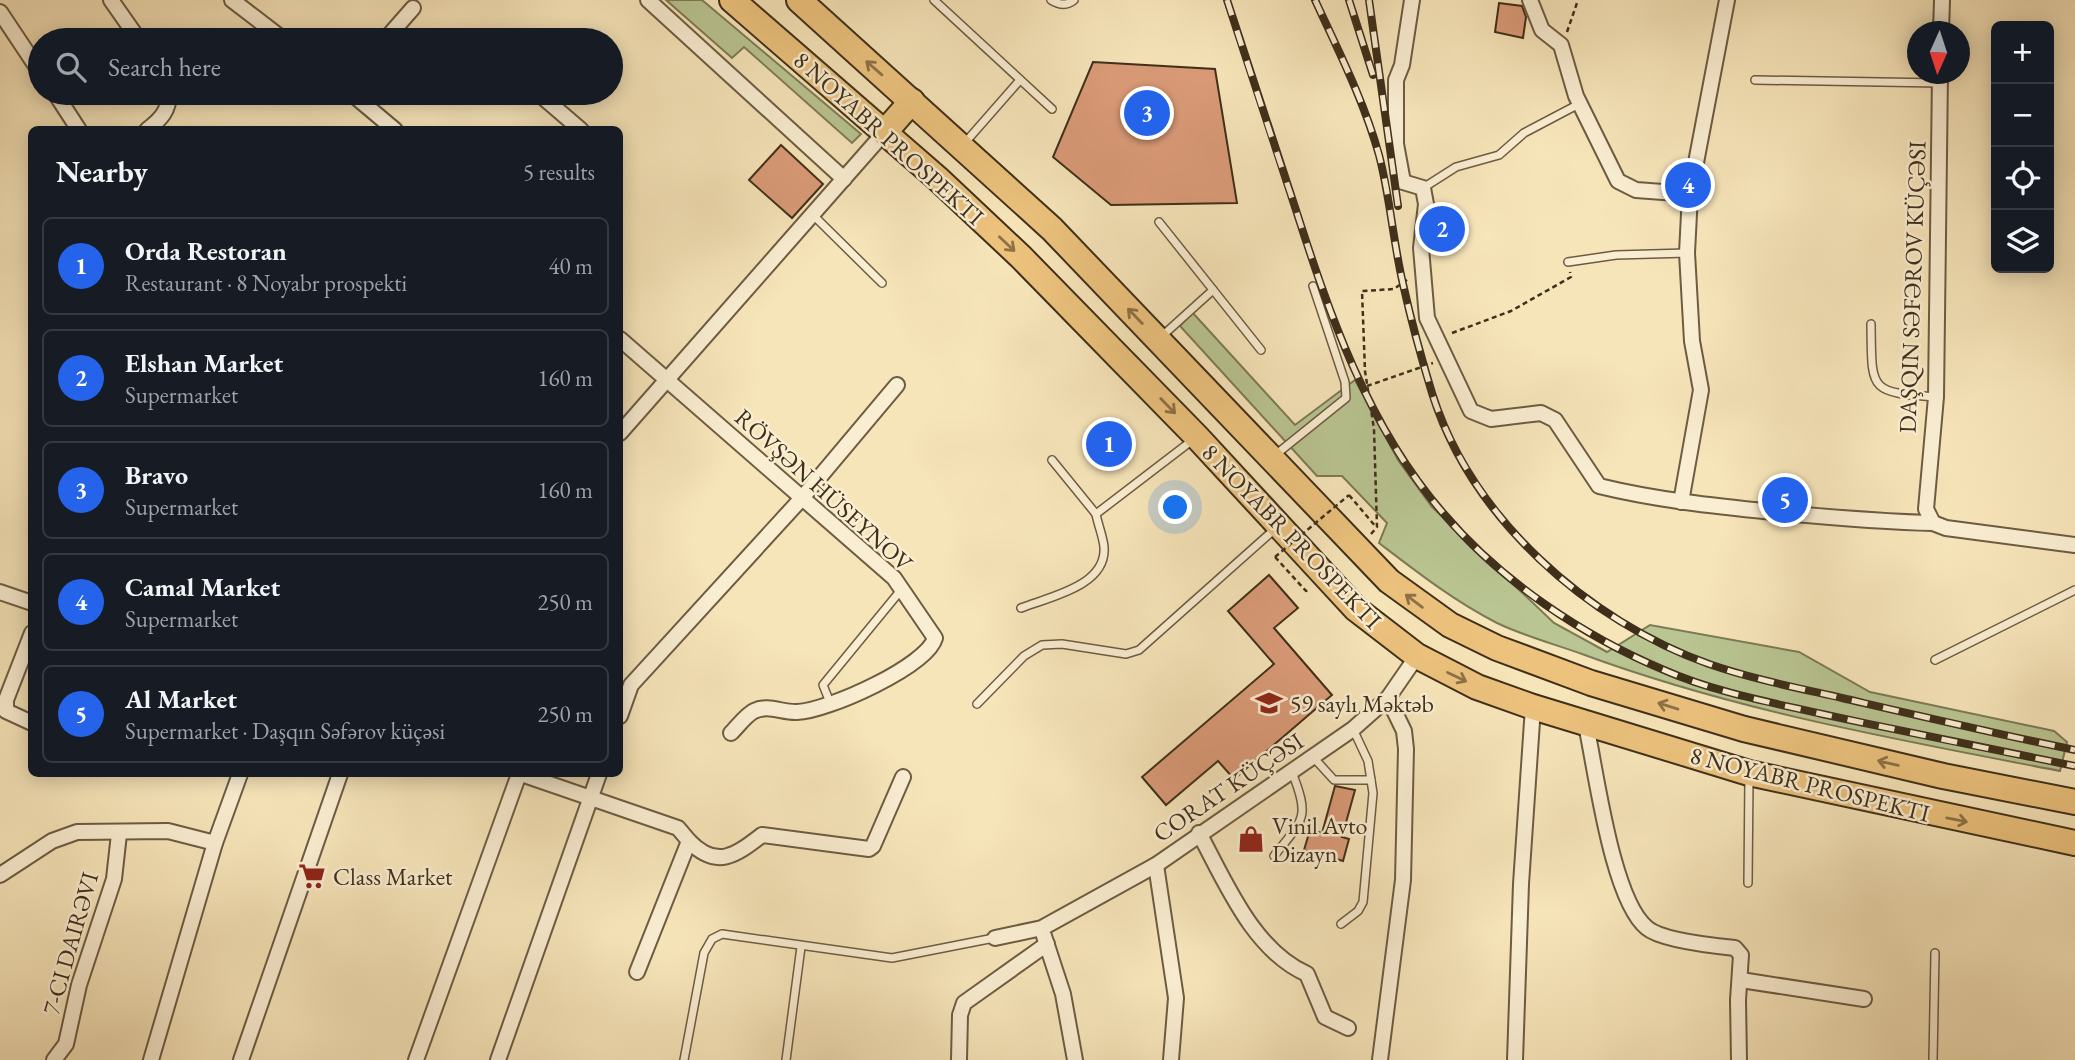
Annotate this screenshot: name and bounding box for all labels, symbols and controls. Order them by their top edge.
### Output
north arrow [1907,21,1970,84]
map controls [1991,21,2054,273]
button: + [1991,21,2054,84]
search box [28,28,623,105]
street label: 8 NOYABR PROSPEKTI [787,44,991,232]
icon: search [52,48,90,86]
text: Search here [108,50,221,84]
one-way arrow [865,60,883,76]
button: − [1991,84,2054,147]
pin: 3 [1124,87,1170,139]
street label: DAŞQIN SƏFƏROV KÜÇƏSI [1891,140,1933,434]
button: locate [1991,147,2054,210]
text: Nearby [56,152,148,191]
text: 5 results [523,157,595,187]
pin: 4 [1665,159,1711,211]
pin: 2 [1419,203,1465,255]
button: layers [1991,210,2054,273]
text: Orda Restoran [125,234,287,268]
one-way arrow [998,236,1015,253]
text: 1 [75,251,87,281]
text: 40 m [548,251,593,281]
text: Restaurant · 8 Noyabr prospekti [125,268,407,298]
one-way arrow [1126,308,1143,325]
text: Elshan Market [125,346,283,380]
text: 2 [75,363,87,393]
text: 160 m [537,363,593,393]
text: Supermarket [125,380,238,410]
one-way arrow [1159,397,1176,414]
street label: RÖVŞƏN HÜSEYNOV [728,402,920,579]
pin: 1 [1086,418,1132,470]
street label: 8 NOYABR PROSPEKTI [1196,437,1388,635]
text: Bravo [125,458,188,492]
pin: 5 [1762,474,1808,526]
text: 3 [75,475,87,505]
text: 160 m [537,475,593,505]
your location [1158,490,1192,524]
text: Supermarket [125,492,238,522]
text: Camal Market [125,570,280,604]
text: 4 [75,587,87,617]
text: 250 m [537,587,593,617]
one-way arrow [1406,593,1424,608]
text: Supermarket [125,604,238,634]
one-way arrow [1446,670,1467,684]
text: Al Market [125,682,237,716]
school or university icon: 59 saylı Məktəb [1254,688,1284,718]
place label: 59 saylı Məktəb [1290,688,1434,719]
one-way arrow [1657,698,1679,711]
text: 5 [75,699,87,729]
text: 250 m [537,699,593,729]
text: Supermarket · Daşqın Səfərov küçəsi [125,716,445,746]
street label: CORAT KÜÇƏSI [1147,725,1309,849]
street label: 8 NOYABR PROSPEKTI [1687,739,1933,829]
one-way arrow [1877,756,1900,769]
place label: Vinil Avto Dizayn [1272,810,1368,869]
one-way arrow [1945,814,1968,827]
shop icon: Vinil Avto Dizayn [1236,824,1266,854]
supermarket icon: Class Market [297,861,327,891]
place label: Class Market [333,861,453,892]
street label: 7-CI DAIRƏVI [35,868,105,1018]

